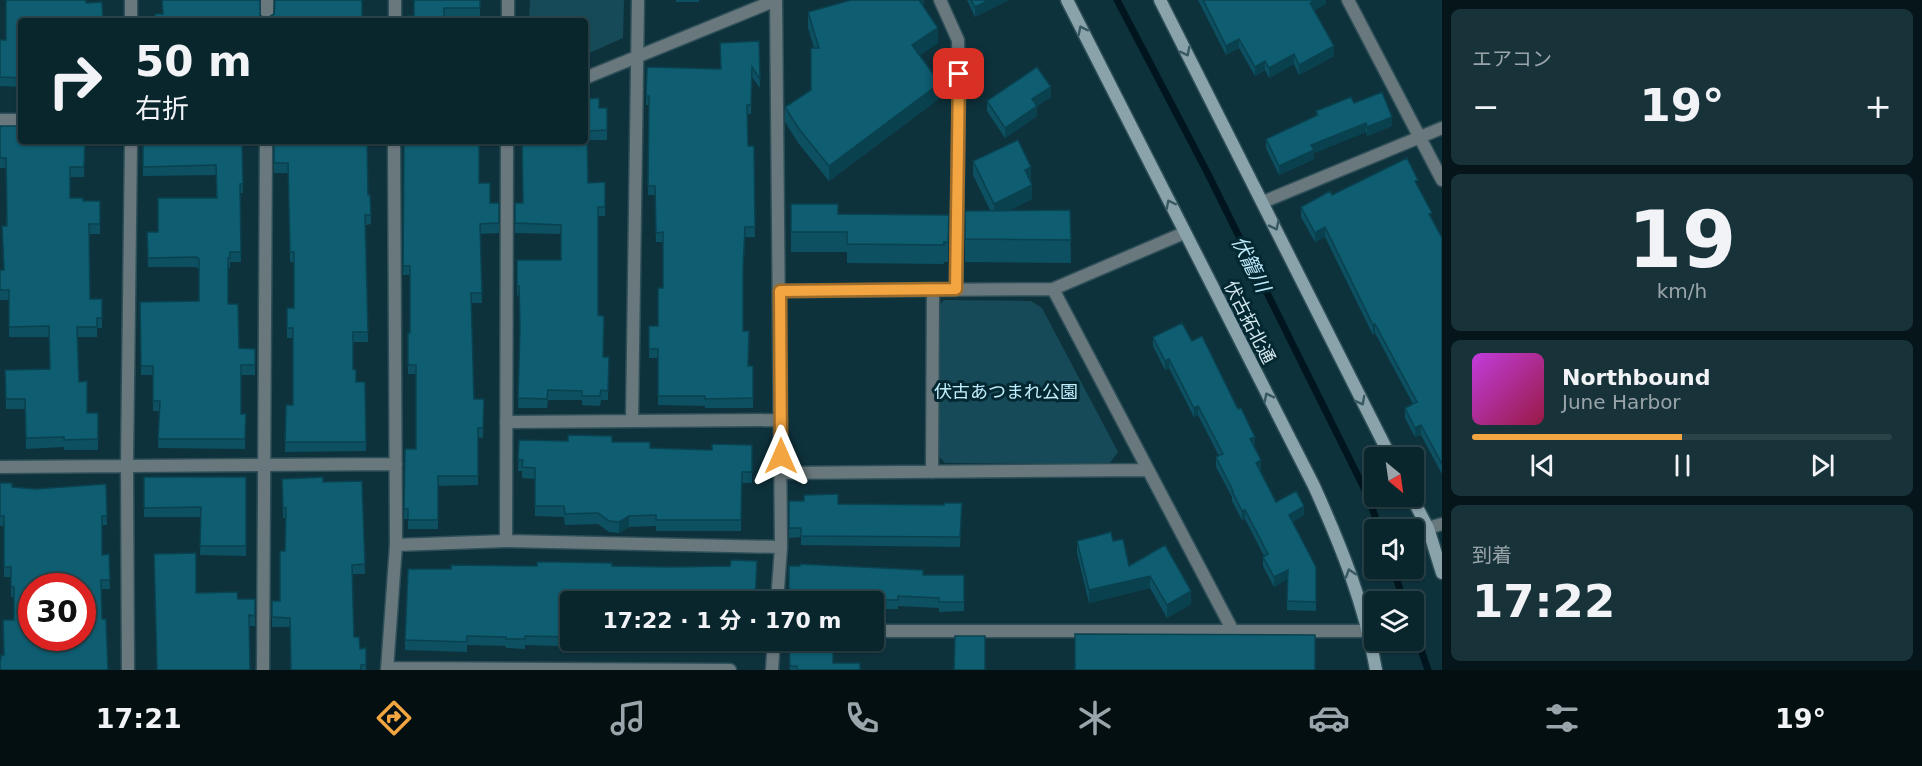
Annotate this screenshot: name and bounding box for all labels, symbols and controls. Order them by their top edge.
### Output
one-way arrow [1078,25,1090,36]
text: 50 m [135,37,252,86]
icon: right [36,42,114,120]
one-way arrow [1179,46,1190,56]
text: エアコン [1472,47,1552,71]
pin [933,48,984,99]
icon: arrive [942,57,975,90]
text: 19° [1639,79,1725,132]
text: − [1472,87,1500,126]
text: + [1864,87,1892,126]
text: 右折 [135,93,189,124]
text: 19 [1628,195,1736,285]
one-way arrow [1165,200,1177,211]
one-way arrow [1267,219,1279,230]
water label: 伏籠川 [1227,232,1276,298]
street label: 伏古拓北通 [1220,277,1280,367]
text: km/h [1657,279,1707,303]
text: Northbound [1562,365,1711,390]
park label: 伏古あつまれ公園 [934,381,1078,402]
text: June Harbor [1562,390,1681,414]
one-way arrow [1264,392,1275,403]
one-way arrow [1354,395,1365,405]
position arrow [749,424,813,488]
north arrow [1364,447,1424,507]
map controls [1364,447,1424,651]
icon: previous [1526,449,1559,482]
icon: pause [1666,449,1699,482]
icon: next [1806,449,1839,482]
button: sound [1364,519,1424,579]
text: 到着 [1472,543,1512,567]
one-way arrow [1345,568,1357,579]
speed limit sign: 30 [18,573,96,651]
text: 17:22 [1472,575,1615,628]
button: layers [1364,591,1424,651]
text: 17:22 · 1 分 · 170 m [603,608,841,633]
icon: directions [373,697,415,739]
icon: music [607,697,649,739]
icon: phone [841,697,883,739]
icon: climate [1074,697,1116,739]
icon: car [1308,697,1350,739]
icon: filters [1541,697,1583,739]
text: 17:21 [96,703,182,734]
text: 19° [1775,703,1826,734]

